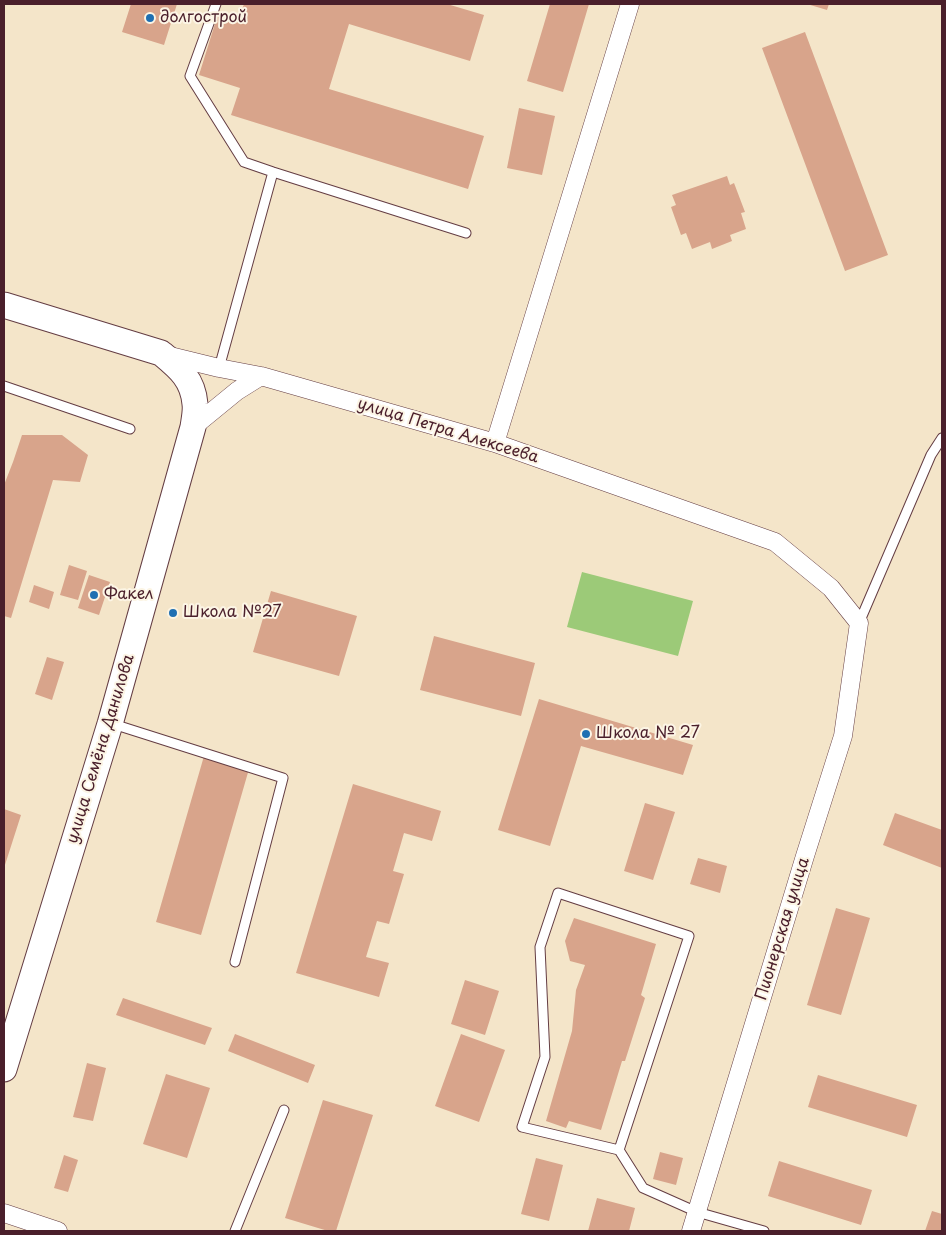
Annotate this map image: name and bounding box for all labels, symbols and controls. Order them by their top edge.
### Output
place label: долгострой [160,8,247,28]
marker: долгострой [144,12,156,24]
street label: улица Петра Алексеева [355,394,541,468]
place label: Факел [104,585,153,605]
marker: Факел [88,589,100,601]
place label: Школа №27 [183,603,282,623]
marker: Школа №27 [167,607,179,619]
street label: улица Семёна Данилова [63,652,139,846]
place label: Школа № 27 [596,724,700,744]
marker: Школа № 27 [580,728,592,740]
street label: Пионерская улица [752,855,814,1003]

